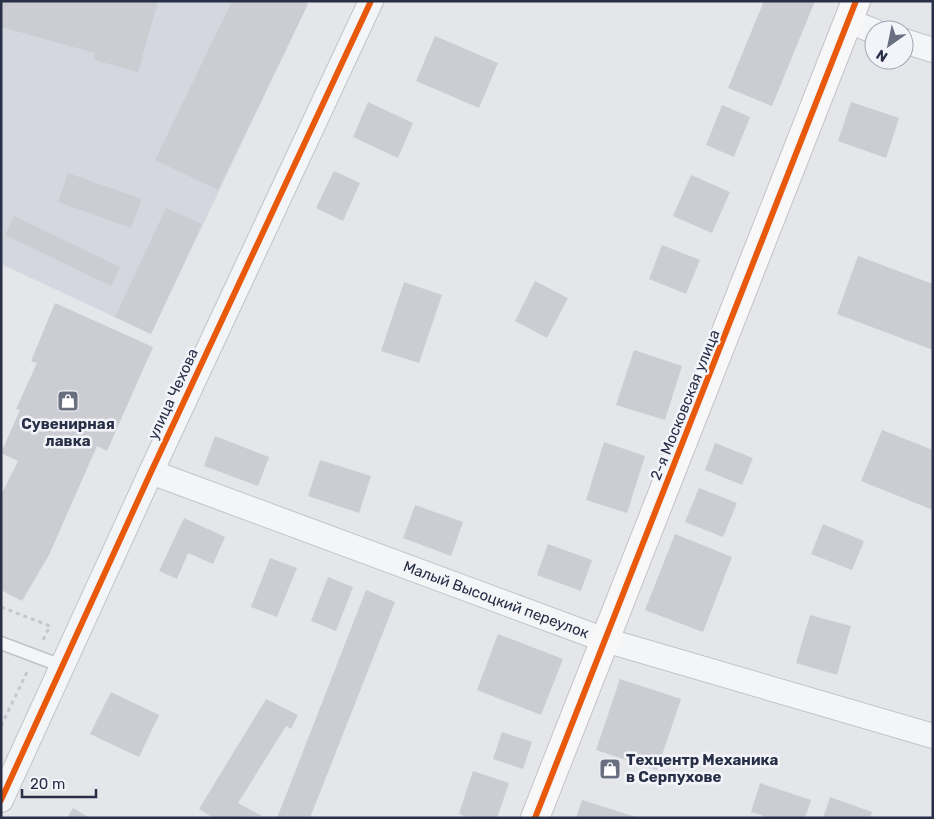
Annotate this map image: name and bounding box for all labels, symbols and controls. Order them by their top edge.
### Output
north arrow [864,20,914,70]
text: N [873,46,891,65]
street label: 2-я Московская улица [647,327,723,483]
street label: улица Чехова [144,346,202,442]
shop icon: Сувенирная лавка [56,389,80,413]
place label: Сувенирная лавка [21,415,115,450]
street label: Малый Высоцкий переулок [401,557,591,642]
place label: Техцентр Механика в Серпухове [626,751,779,786]
shop icon: Техцентр Механика в Серпухове [598,757,622,781]
scale bar [22,766,96,798]
text: 20 m [30,775,65,793]

